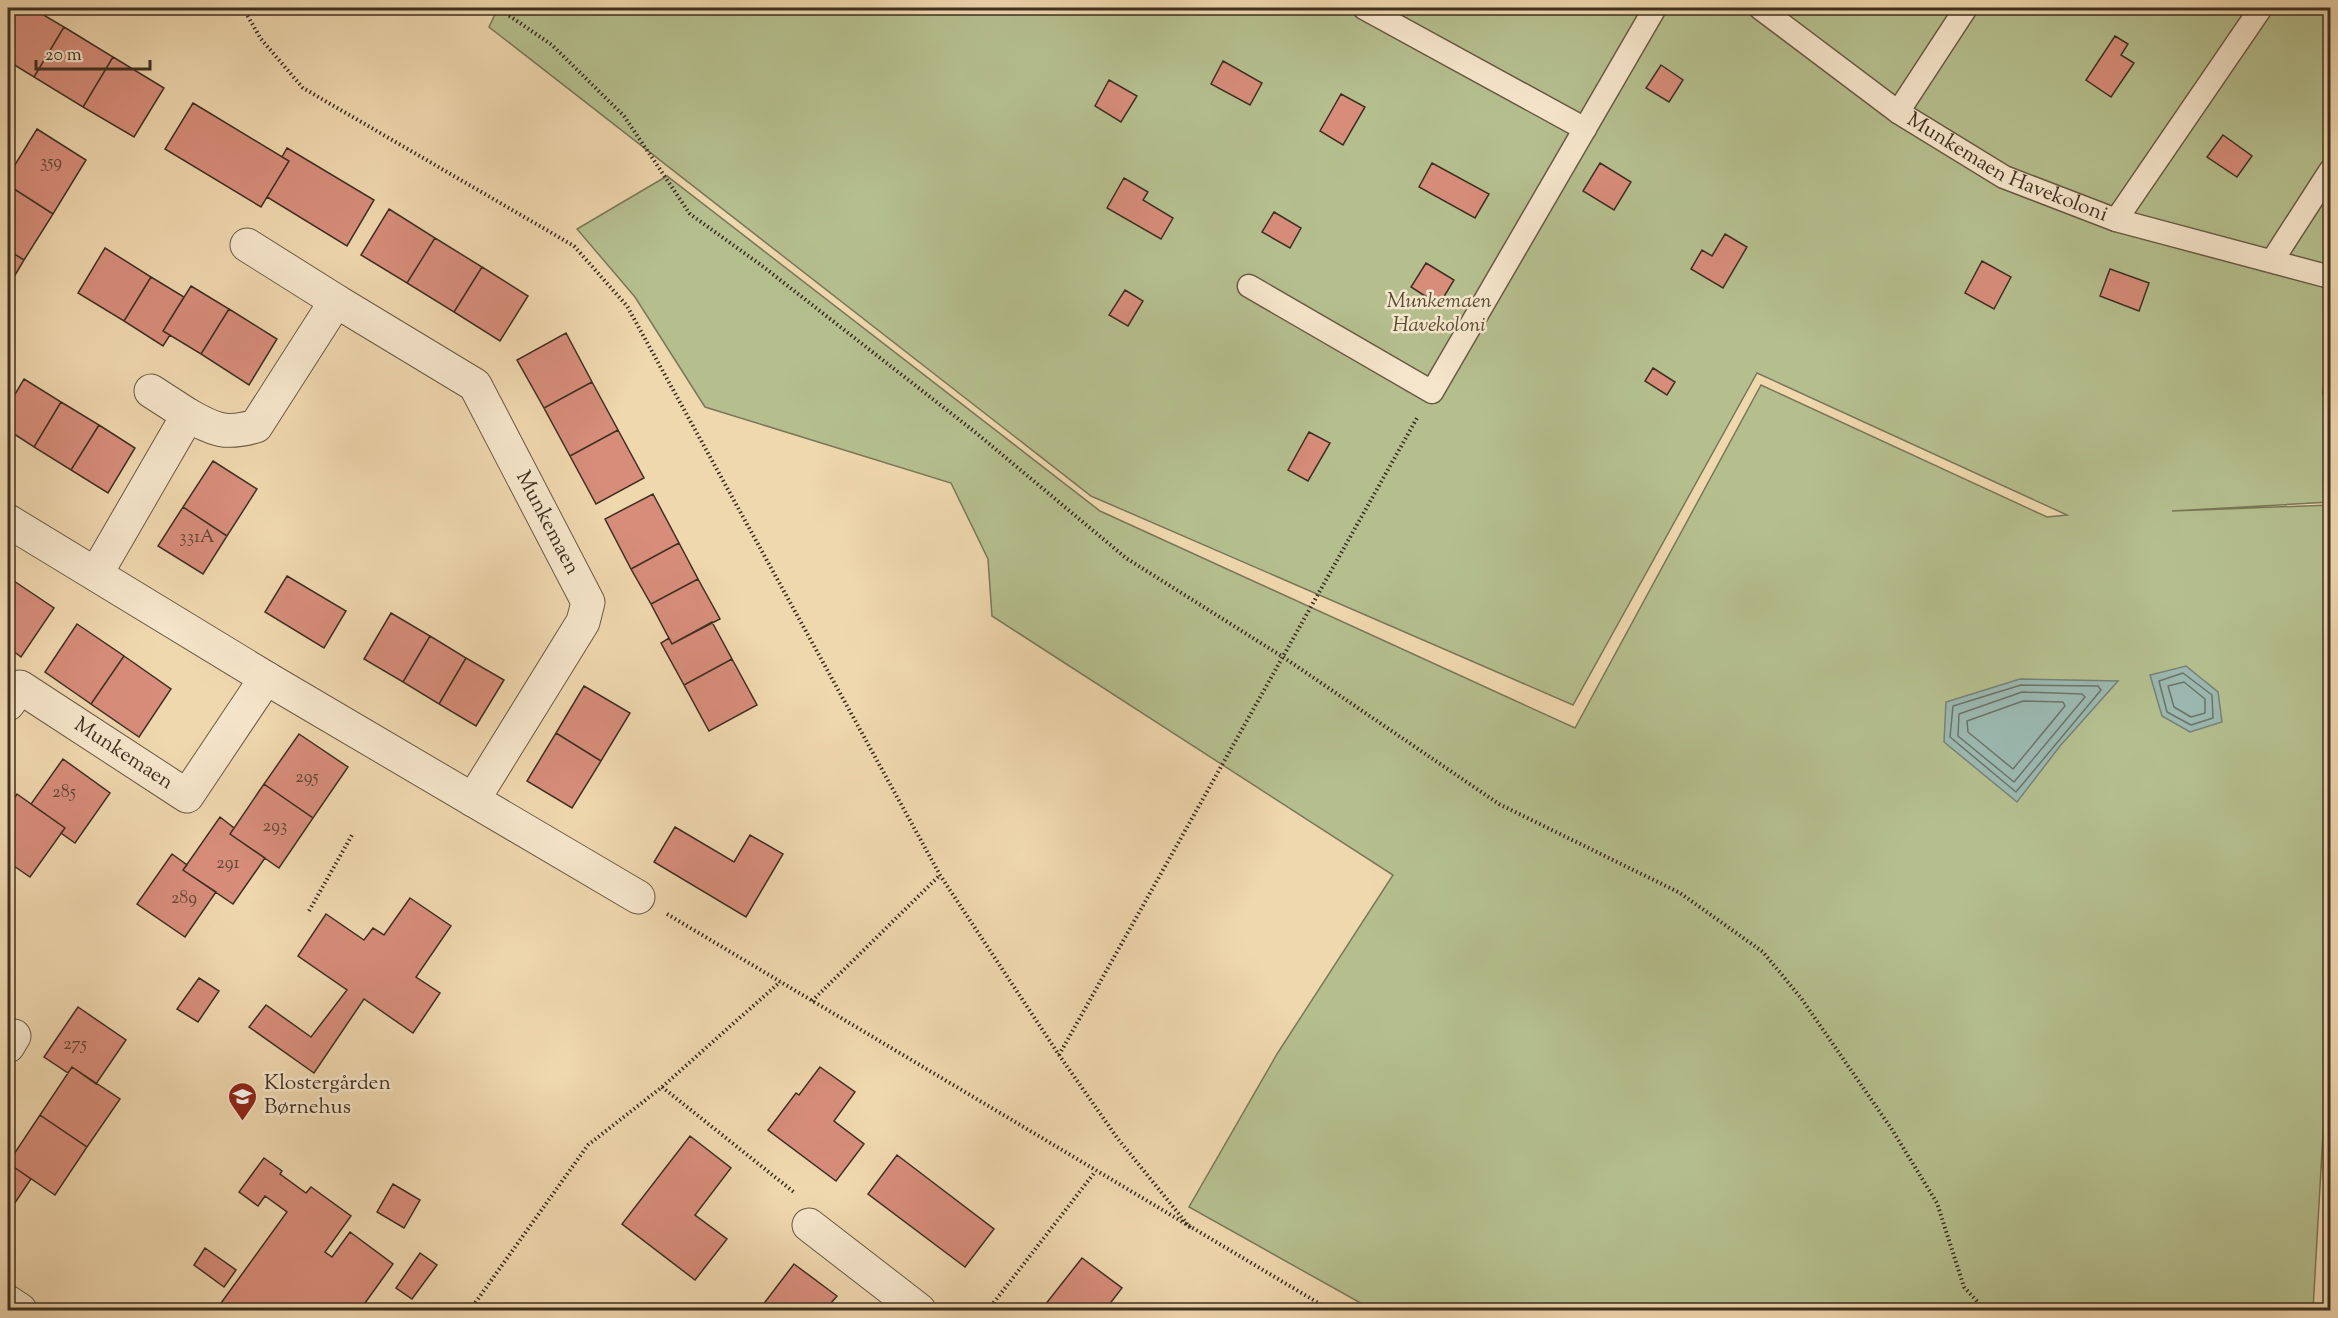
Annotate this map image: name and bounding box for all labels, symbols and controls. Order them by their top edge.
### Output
scale bar [36,33,150,71]
text: 20 m [45,43,82,69]
street label: Munkemaen Havekoloni [1901,106,2112,230]
house number: 359 [40,150,62,176]
park label: Munkemaen Havekoloni [1387,287,1491,341]
street label: Munkemaen [507,466,586,580]
house number: 331A [179,525,215,551]
street label: Munkemaen [68,711,179,798]
house number: 295 [295,765,319,791]
house number: 285 [52,780,76,806]
house number: 293 [263,814,287,840]
house number: 291 [216,851,240,877]
house number: 289 [171,886,197,912]
house number: 275 [63,1032,87,1058]
place label: Klostergården Børnehus [264,1069,391,1123]
school or university icon: Klostergården Børnehus [227,1080,259,1122]

